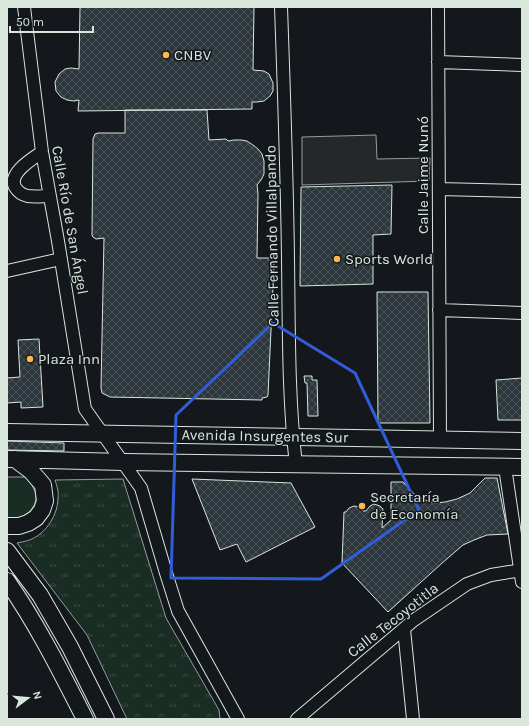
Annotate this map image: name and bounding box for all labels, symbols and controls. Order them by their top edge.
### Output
scale bar [10,8,93,34]
text: 50 m [16,15,44,29]
place label: CNBV [174,46,212,64]
marker: CNBV [161,50,171,60]
street label: Calle Jaime Nunó [414,116,432,234]
street label: Calle Río de San Ángel [48,144,92,296]
street label: Calle Fernando Villalpando [261,145,283,327]
place label: Sports World [345,250,433,268]
marker: Sports World [332,254,342,264]
place label: Plaza Inn [38,350,100,368]
marker: Plaza Inn [25,354,35,364]
street label: Avenida Insurgentes Sur [181,426,349,446]
place label: Secretaría de Economía [370,488,459,523]
marker: Secretaría de Economía [357,501,367,511]
street label: Calle Tecoyotitla [344,579,442,661]
north arrow [8,678,48,718]
text: N [30,690,44,701]

